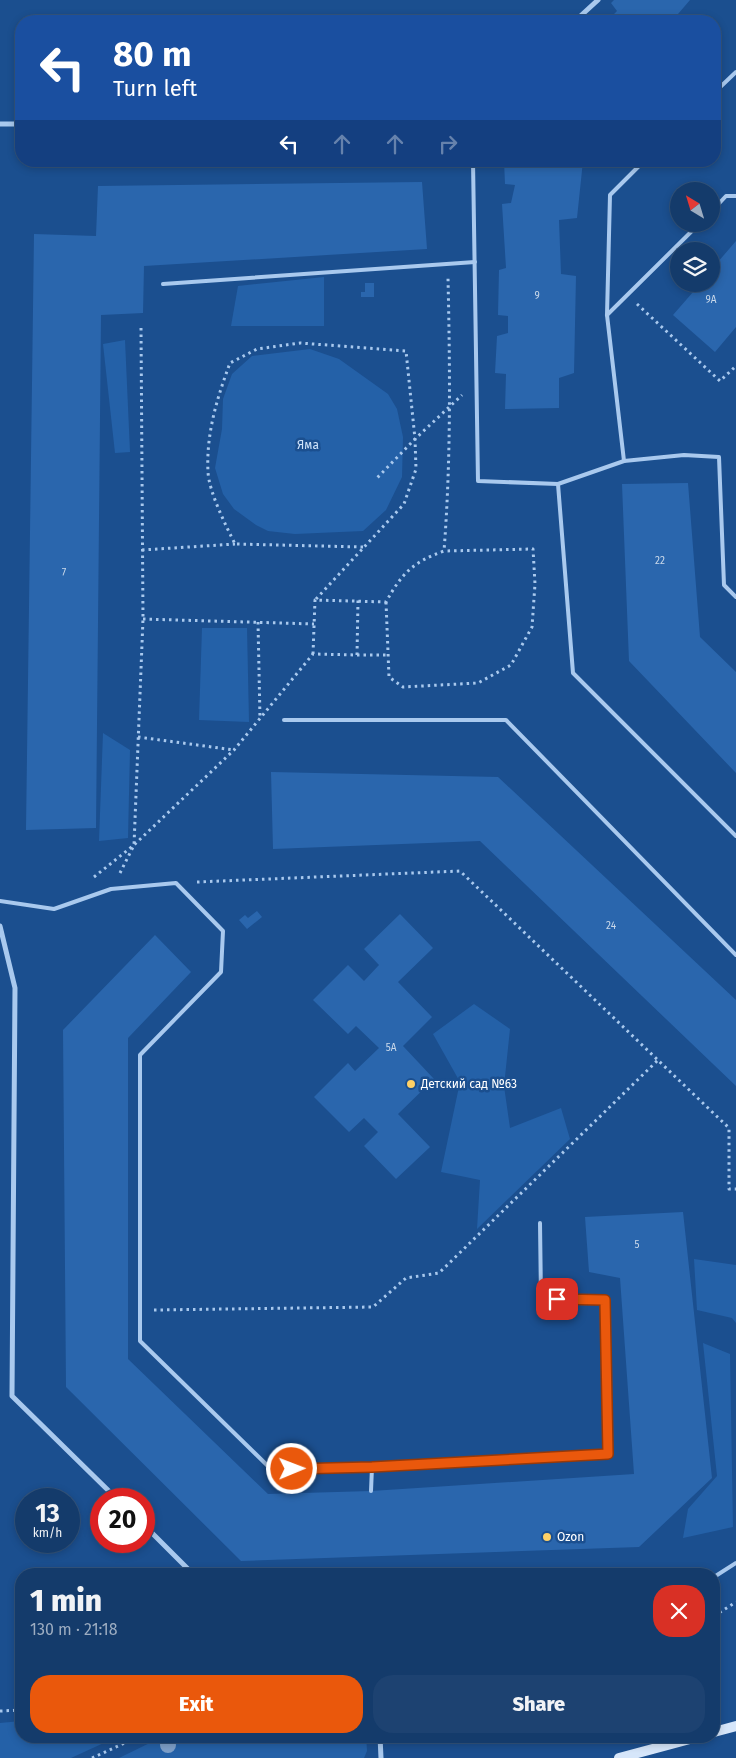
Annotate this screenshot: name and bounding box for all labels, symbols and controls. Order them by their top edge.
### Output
text: 80 m [113,33,192,75]
icon: left [30,35,95,100]
text: Turn left [113,75,197,102]
icon: left [275,130,303,158]
icon: ahead [328,130,356,158]
icon: ahead [381,130,409,158]
icon: right [434,130,462,158]
north arrow [670,182,720,232]
map controls [670,182,720,292]
button: layers [670,242,720,292]
house number: 9 [534,290,540,302]
house number: 9А [706,294,717,306]
park label: Яма [297,438,319,452]
house number: 22 [655,555,665,567]
house number: 7 [62,567,67,579]
house number: 24 [606,920,617,932]
house number: 5А [386,1042,397,1054]
place label: Детский сад №63 [420,1077,517,1091]
marker: Детский сад №63 [405,1078,417,1090]
house number: 5 [634,1239,640,1251]
pin [536,1278,578,1320]
icon: arrive [543,1285,571,1313]
position arrow [265,1442,317,1494]
speed limit sign: 20 [90,1488,155,1553]
text: 13 [35,1499,60,1529]
text: km/h [33,1526,62,1540]
place label: Ozon [557,1530,584,1544]
marker: Ozon [541,1531,553,1543]
text: 1 min [30,1583,102,1619]
button: close [653,1585,705,1637]
text: 130 m · 21:18 [30,1620,118,1639]
button: Exit [30,1675,363,1733]
button: Share [373,1675,705,1733]

